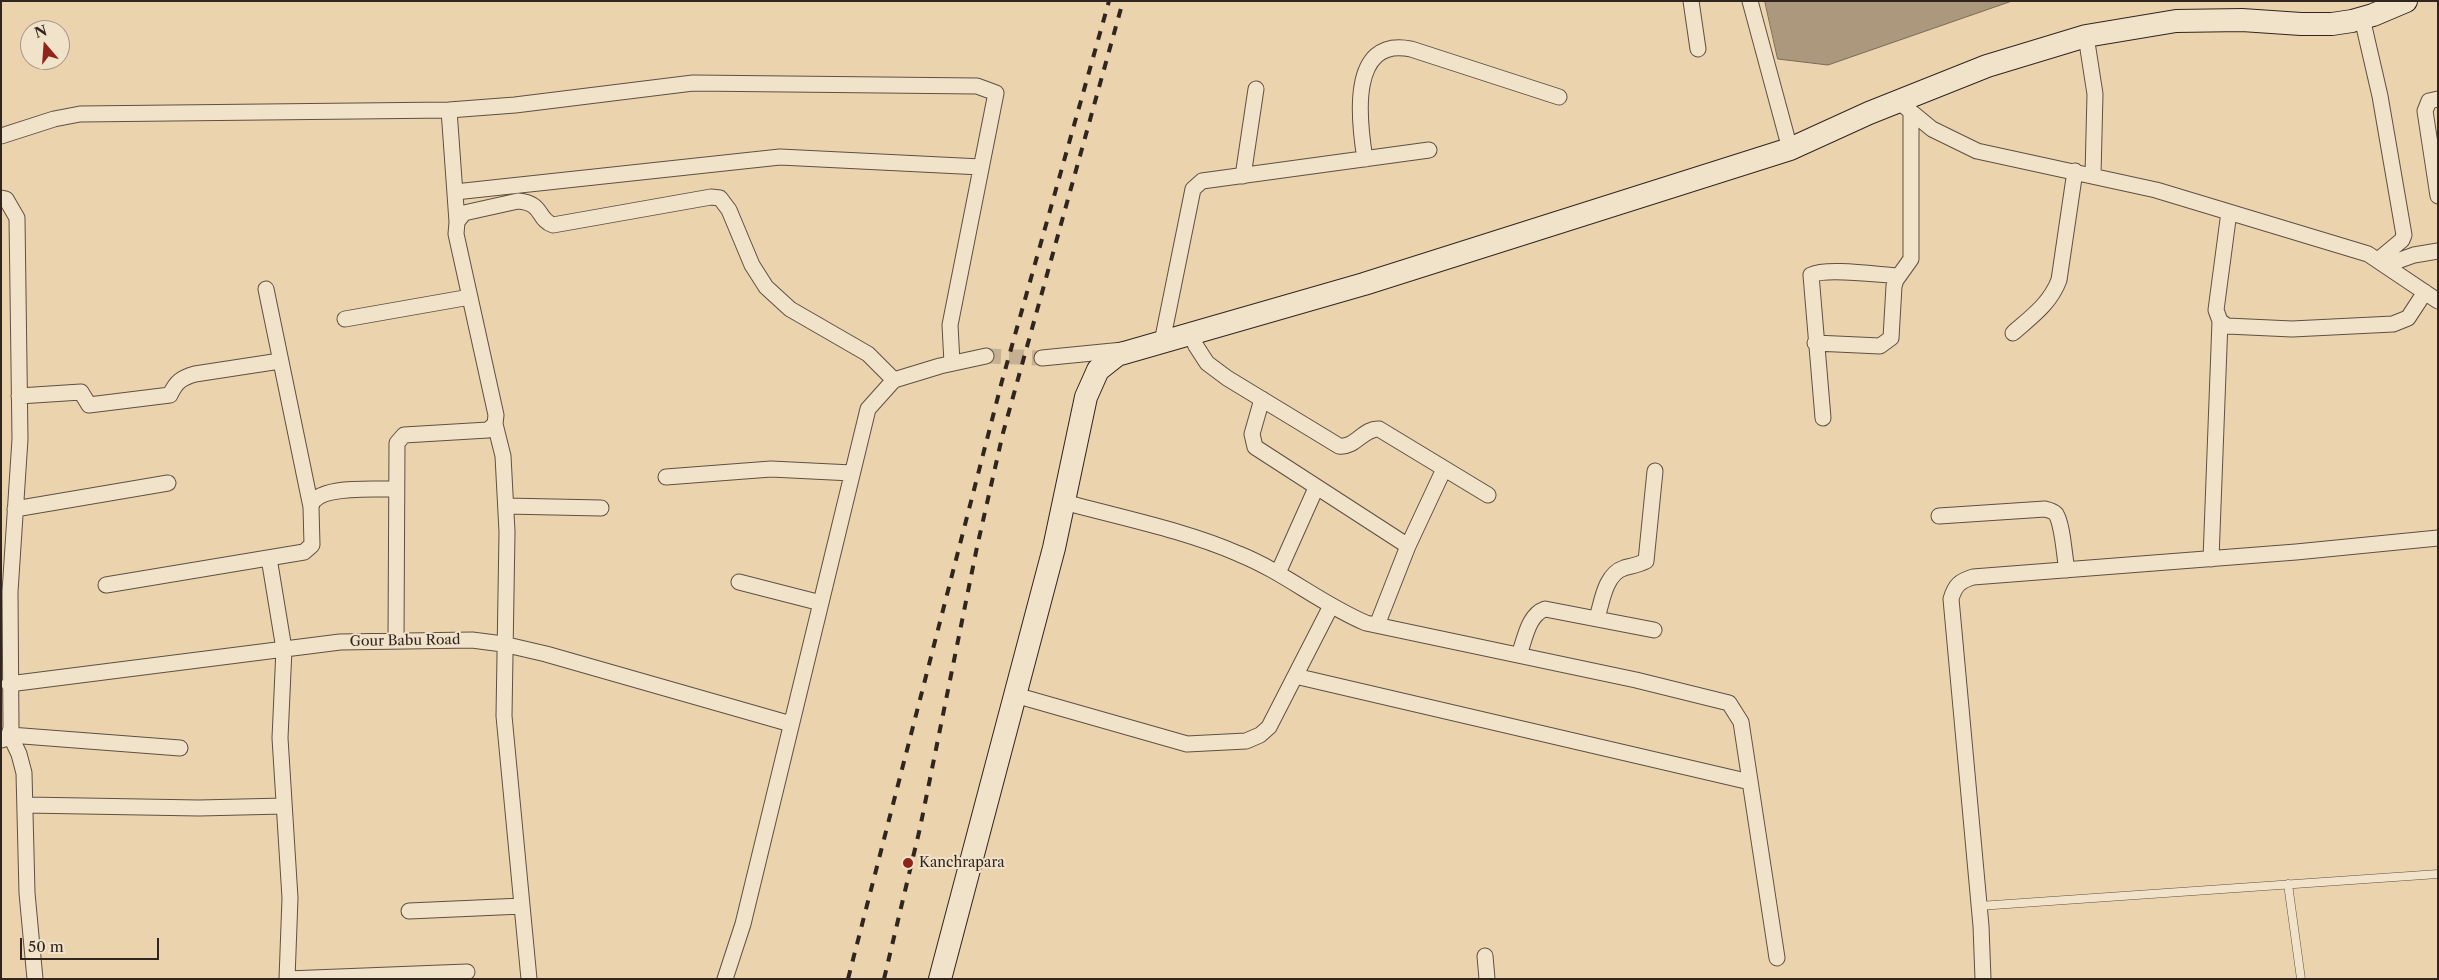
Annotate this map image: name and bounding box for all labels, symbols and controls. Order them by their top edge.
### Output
north arrow [20,20,70,70]
text: N [32,21,49,42]
street label: Gour Babu Road [350,632,460,650]
place label: Kanchrapara [919,855,1005,871]
marker: Kanchrapara [901,856,915,870]
scale bar [22,928,161,960]
text: 50 m [28,937,64,956]

